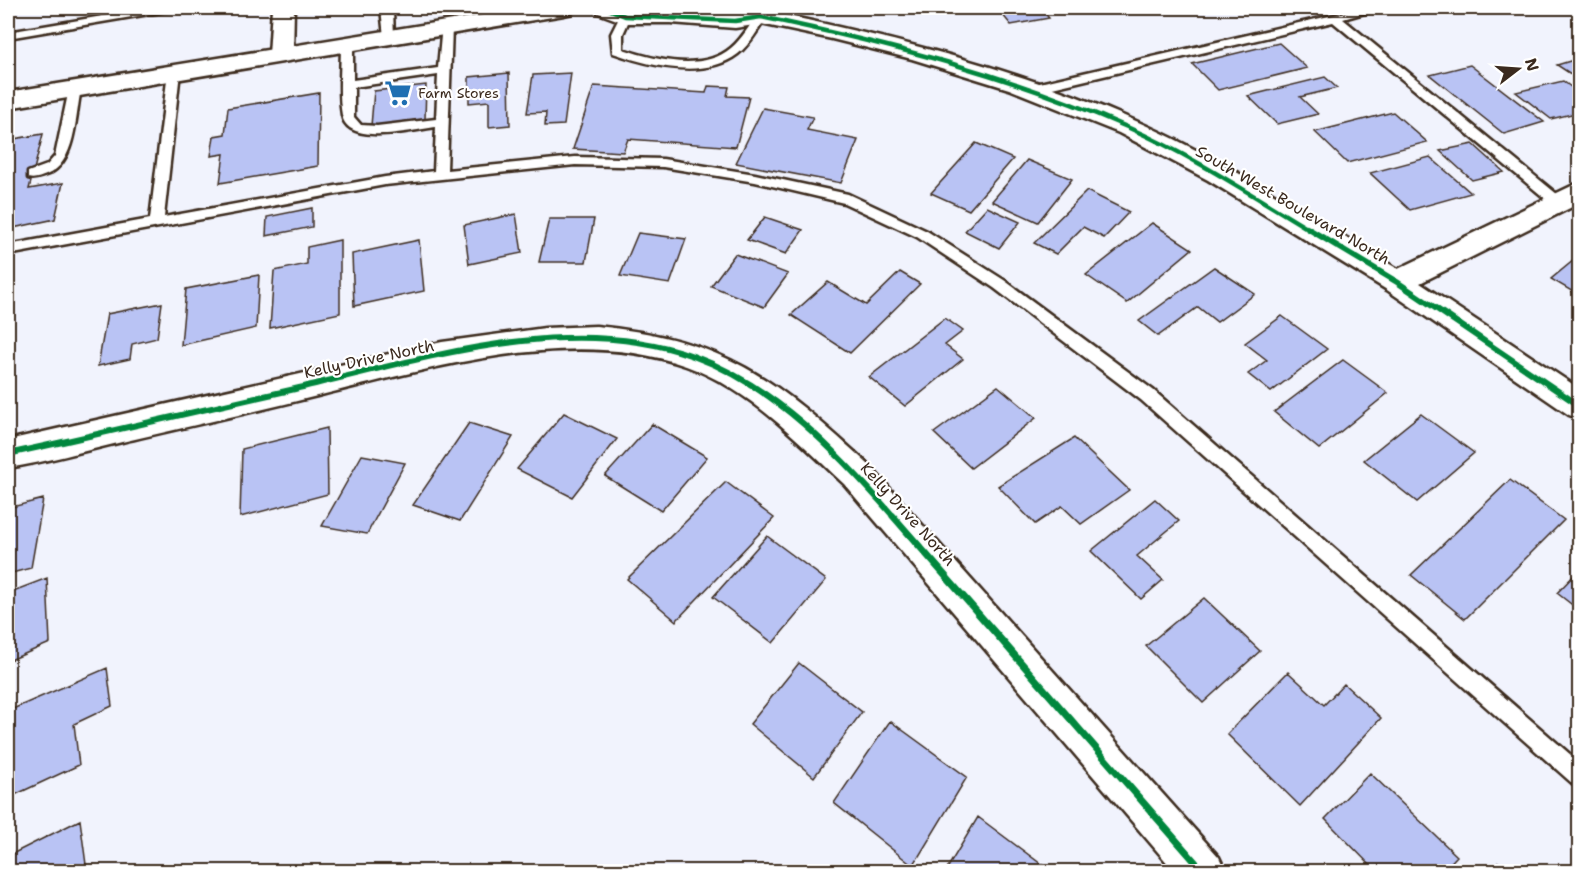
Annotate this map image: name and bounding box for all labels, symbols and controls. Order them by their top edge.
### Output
north arrow [1488,39,1548,99]
text: N [1520,56,1544,74]
supermarket icon: Farm Stores [383,78,413,108]
place label: Farm Stores [418,84,499,102]
street label: South West Boulevard North [1192,141,1394,269]
street label: Kelly Drive North [302,335,436,383]
street label: Kelly Drive North [856,458,960,570]

